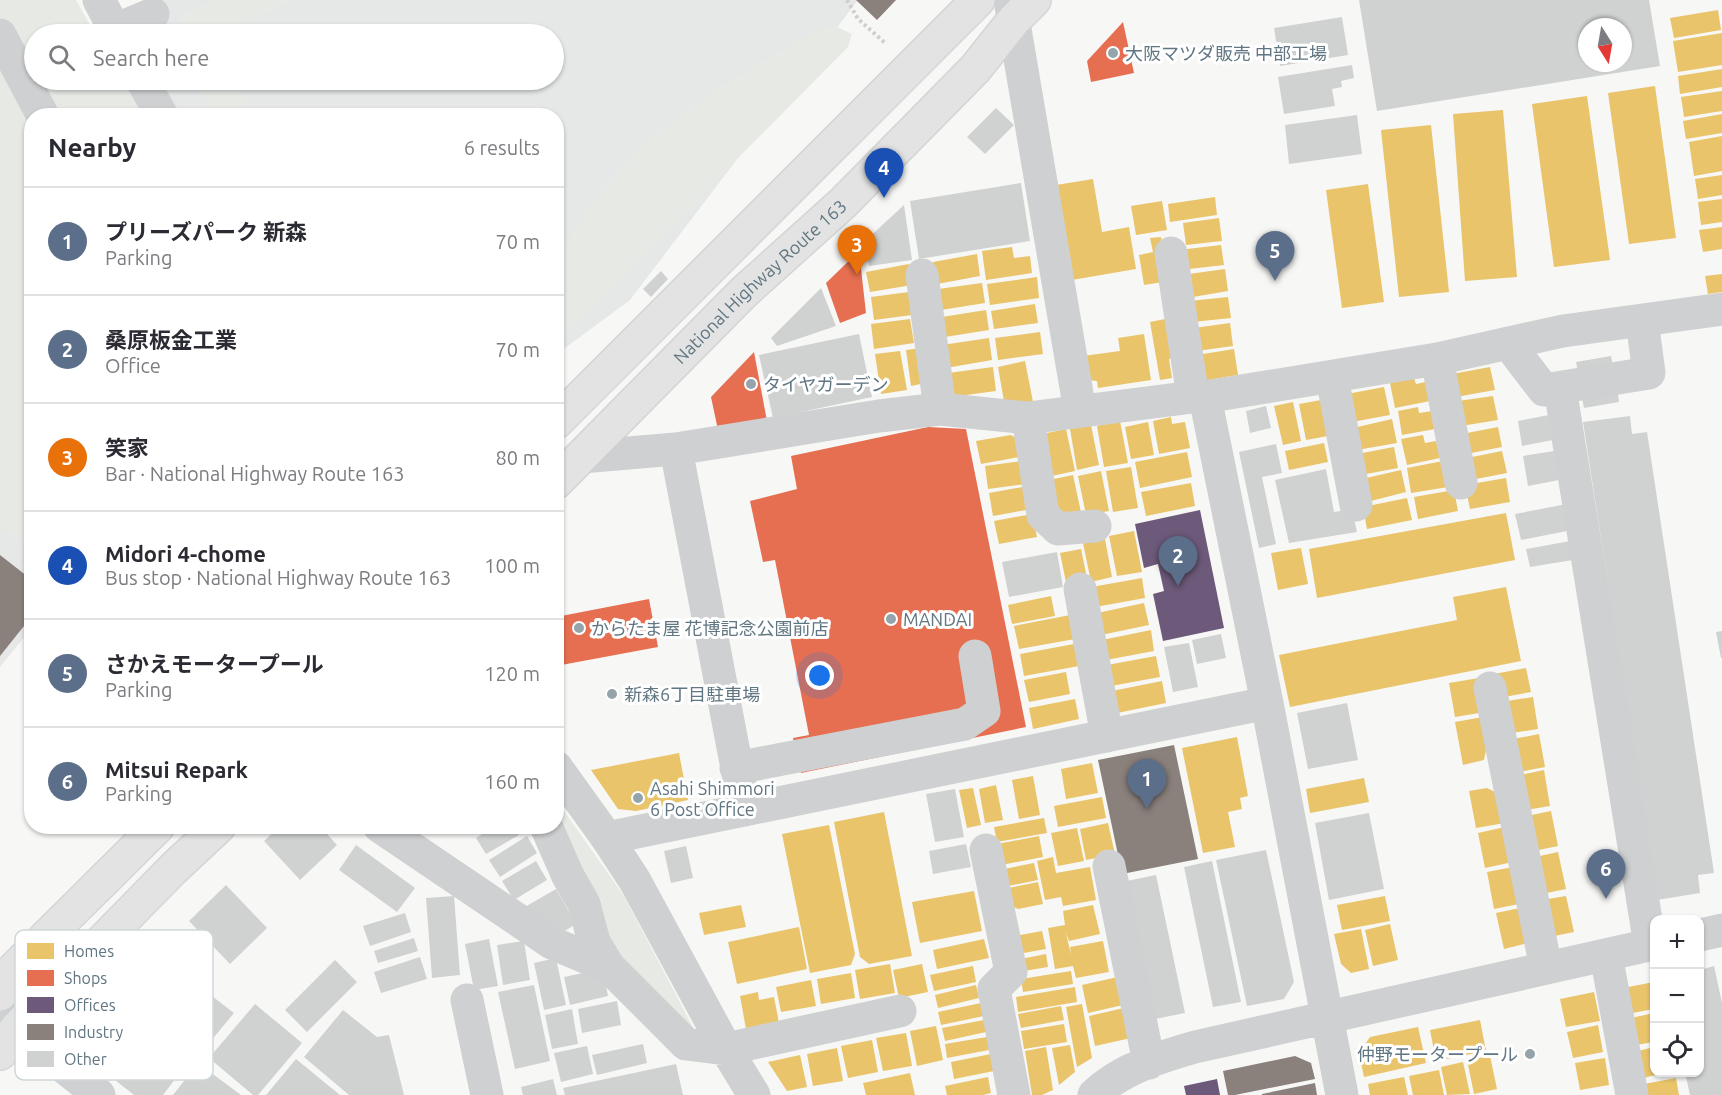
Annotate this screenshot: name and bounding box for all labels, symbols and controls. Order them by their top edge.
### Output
north arrow [1578,18,1632,72]
search box [24,24,564,90]
icon: search [45,41,78,74]
place label: 大阪マツダ販売 中部工場 [1125,43,1327,63]
text: Search here [93,45,209,70]
marker: 大阪マツダ販売 中部工場 [1106,46,1120,60]
text: Nearby [48,133,136,162]
text: 6 results [464,136,540,159]
pin: 4 [864,148,904,198]
street label: National Highway Route 163 [669,195,850,367]
text: プリーズパーク 新森 [105,219,307,244]
pin: 3 [838,226,876,275]
text: 1 [62,230,73,253]
text: 70 m [496,230,540,253]
pin: 5 [1256,232,1294,281]
text: Parking [105,246,173,269]
text: 桑原板金工業 [105,327,237,352]
text: 2 [62,338,73,361]
text: 70 m [496,338,540,361]
text: Office [105,354,161,377]
place label: タイヤガーデン [763,374,888,394]
marker: タイヤガーデン [744,377,758,391]
text: 笑家 [105,435,149,460]
text: 3 [62,446,73,469]
text: 80 m [496,446,540,469]
text: Bar · National Highway Route 163 [105,462,405,485]
pin: 2 [1158,536,1198,586]
text: Midori 4-chome [105,541,266,566]
text: 4 [62,554,73,577]
text: 100 m [484,554,540,577]
text: Bus stop · National Highway Route 163 [105,566,451,589]
place label: MANDAI [903,609,972,629]
marker: MANDAI [884,612,898,626]
place label: からたま屋 花博記念公園前店 [591,618,829,638]
marker: からたま屋 花博記念公園前店 [572,621,586,635]
text: さかえモータープール [105,651,324,676]
your location [805,661,834,690]
text: 5 [62,662,73,685]
text: 120 m [484,662,540,685]
text: Parking [105,678,173,701]
place label: 新森6丁目駐車場 [624,684,760,704]
marker: 新森6丁目駐車場 [605,687,619,701]
text: Mitsui Repark [105,757,248,782]
pin: 1 [1128,760,1166,809]
text: 6 [62,770,73,793]
text: 160 m [484,770,540,793]
place label: Asahi Shimmori 6 Post Office [650,778,775,819]
text: Parking [105,782,173,805]
marker: Asahi Shimmori 6 Post Office [631,791,645,805]
pin: 6 [1586,850,1626,899]
map controls [1650,915,1704,1077]
button: + [1650,915,1704,969]
legend [15,930,213,1080]
text: Homes [64,942,114,960]
text: Shops [64,969,107,987]
button: − [1650,969,1704,1023]
text: Offices [64,996,116,1014]
text: Industry [64,1023,123,1041]
button: locate [1650,1023,1704,1077]
place label: 仲野モータープール [1357,1044,1518,1064]
marker: 仲野モータープール [1523,1047,1537,1061]
text: Other [64,1050,107,1068]

